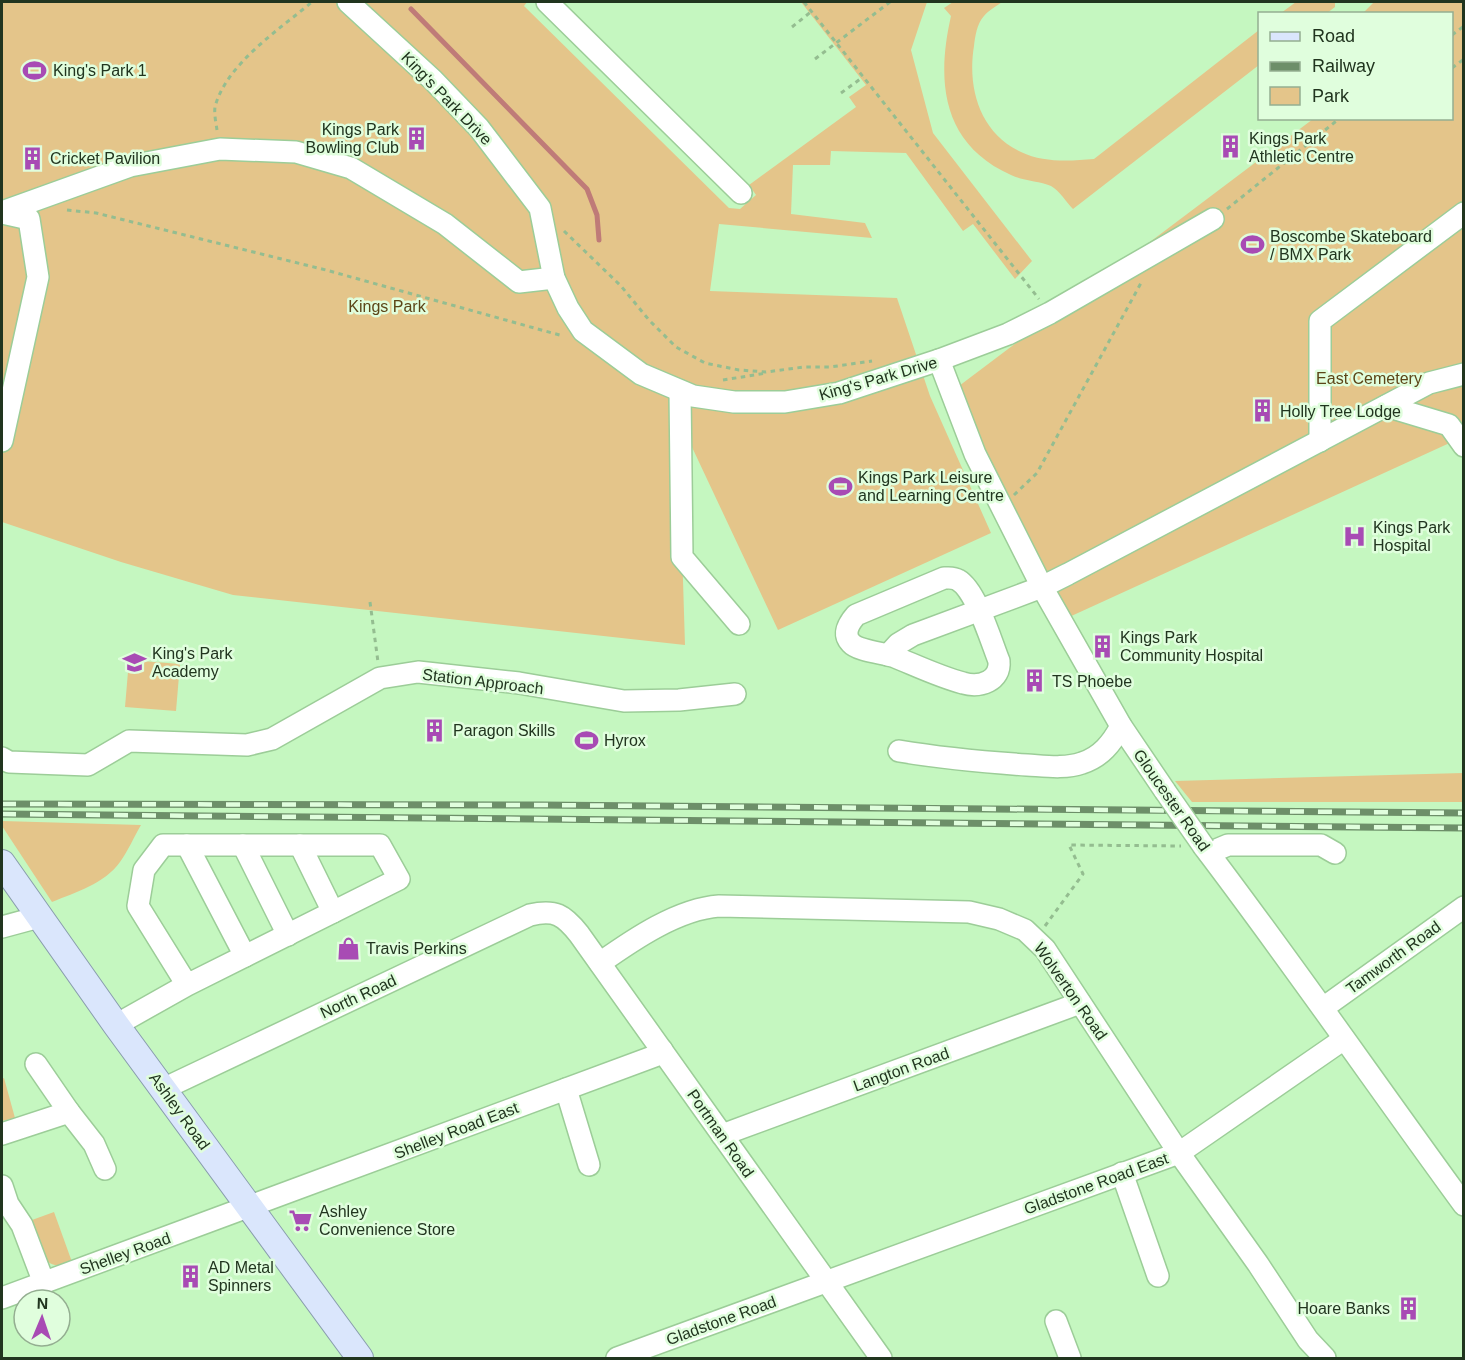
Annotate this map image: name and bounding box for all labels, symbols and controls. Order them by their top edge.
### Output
legend [1258,12,1453,120]
text: Road [1312,26,1355,46]
street label: King's Park Drive [398,48,495,148]
text: Railway [1312,56,1375,76]
sports icon: King's Park 1 [22,57,48,83]
place label: King's Park 1 [53,62,147,79]
text: Park [1312,86,1350,106]
place label: Kings Park Bowling Club [306,121,400,156]
building icon: Kings Park Bowling Club [404,125,430,151]
place label: Kings Park Athletic Centre [1249,130,1354,165]
building icon: Kings Park Athletic Centre [1218,134,1244,160]
building icon: Cricket Pavilion [19,145,45,171]
place label: Cricket Pavilion [50,150,160,167]
place label: Boscombe Skateboard / BMX Park [1270,228,1432,263]
sports icon: Boscombe Skateboard / BMX Park [1239,232,1265,258]
park label: Kings Park [348,298,427,315]
street label: King's Park Drive [817,353,939,403]
park label: East Cemetery [1316,370,1422,387]
building icon: Holly Tree Lodge [1249,398,1275,424]
place label: Holly Tree Lodge [1280,403,1401,420]
place label: Kings Park Leisure and Learning Centre [858,469,1004,504]
sports icon: Kings Park Leisure and Learning Centre [827,473,853,499]
place label: Kings Park Hospital [1373,519,1451,554]
hospital icon: Kings Park Hospital [1342,523,1368,549]
place label: Kings Park Community Hospital [1120,629,1263,664]
building icon: Kings Park Community Hospital [1089,633,1115,659]
place label: King's Park Academy [152,645,233,680]
school or university icon: King's Park Academy [121,649,147,675]
street label: Station Approach [421,666,544,697]
building icon: TS Phoebe [1021,668,1047,694]
place label: TS Phoebe [1052,673,1132,690]
building icon: Paragon Skills [422,717,448,743]
place label: Paragon Skills [453,722,555,739]
sports icon: Hyrox [573,727,599,753]
place label: Hyrox [604,732,646,749]
street label: Gloucester Road [1130,746,1213,854]
street label: Tamworth Road [1343,918,1444,997]
shop icon: Travis Perkins [335,935,361,961]
place label: Travis Perkins [366,940,467,957]
street label: Wolverton Road [1031,940,1110,1043]
street label: North Road [318,971,399,1021]
street label: Langton Road [851,1044,951,1095]
street label: Ashley Road [146,1070,213,1153]
street label: Portman Road [684,1086,757,1180]
street label: Shelley Road East [392,1099,521,1162]
street label: Gladstone Road East [1022,1149,1171,1217]
place label: Ashley Convenience Store [319,1203,455,1238]
supermarket icon: Ashley Convenience Store [288,1207,314,1233]
street label: Shelley Road [78,1229,173,1278]
place label: AD Metal Spinners [208,1259,274,1294]
building icon: AD Metal Spinners [177,1263,203,1289]
north arrow [12,1288,72,1348]
street label: Gladstone Road [664,1293,778,1348]
text: N [36,1295,49,1312]
building icon: Hoare Banks [1395,1295,1421,1321]
place label: Hoare Banks [1298,1300,1390,1317]

